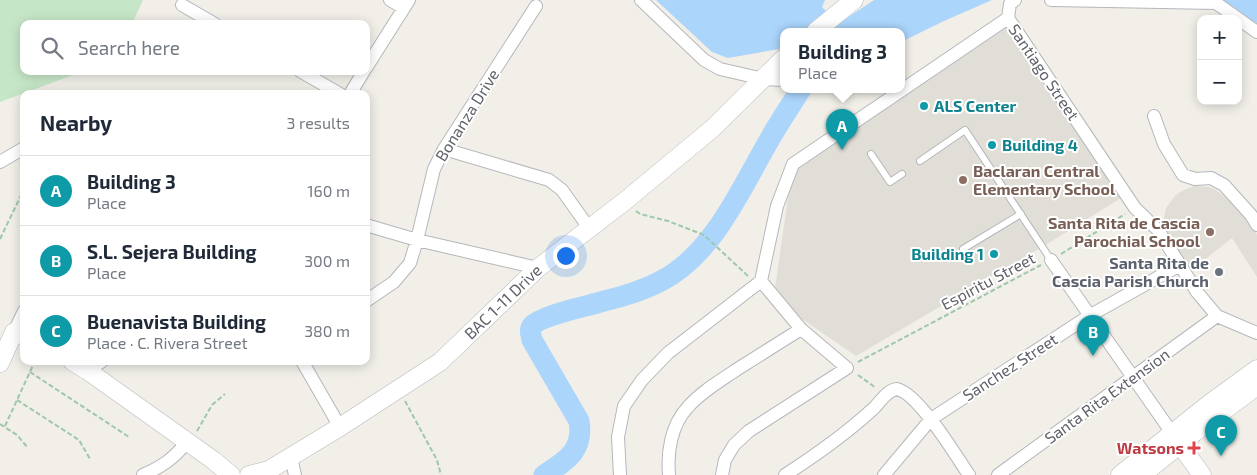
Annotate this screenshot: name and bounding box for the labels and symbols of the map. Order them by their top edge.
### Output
street label: Santiago Street [1005,20,1084,123]
street label: Bonanza Drive [431,65,502,164]
place label: ALS Center [934,96,1016,115]
marker: ALS Center [918,100,930,112]
pin: A [826,109,858,150]
place label: Building 4 [1002,135,1078,154]
marker: Building 4 [986,139,998,151]
place label: Baclaran Central Elementary School [973,161,1116,199]
marker: Baclaran Central Elementary School [957,174,969,186]
place label: Santa Rita de Cascia Parochial School [1048,213,1201,250]
marker: Santa Rita de Cascia Parochial School [1204,226,1216,238]
your location [553,243,579,269]
place label: Building 1 [911,244,984,263]
street label: Espiritu Street [937,248,1038,313]
marker: Building 1 [988,248,1000,260]
place label: Santa Rita de Cascia Parish Church [1052,253,1209,290]
street label: BAC 1-11 Drive [460,260,545,343]
marker: Santa Rita de Cascia Parish Church [1213,266,1225,278]
pin: B [1077,315,1109,356]
street label: Sanchez Street [959,329,1061,404]
street label: Santa Rita Extension [1041,344,1173,447]
pin: C [1205,415,1237,456]
place label: Watsons [1117,438,1184,457]
marker: Watsons [1188,442,1200,454]

